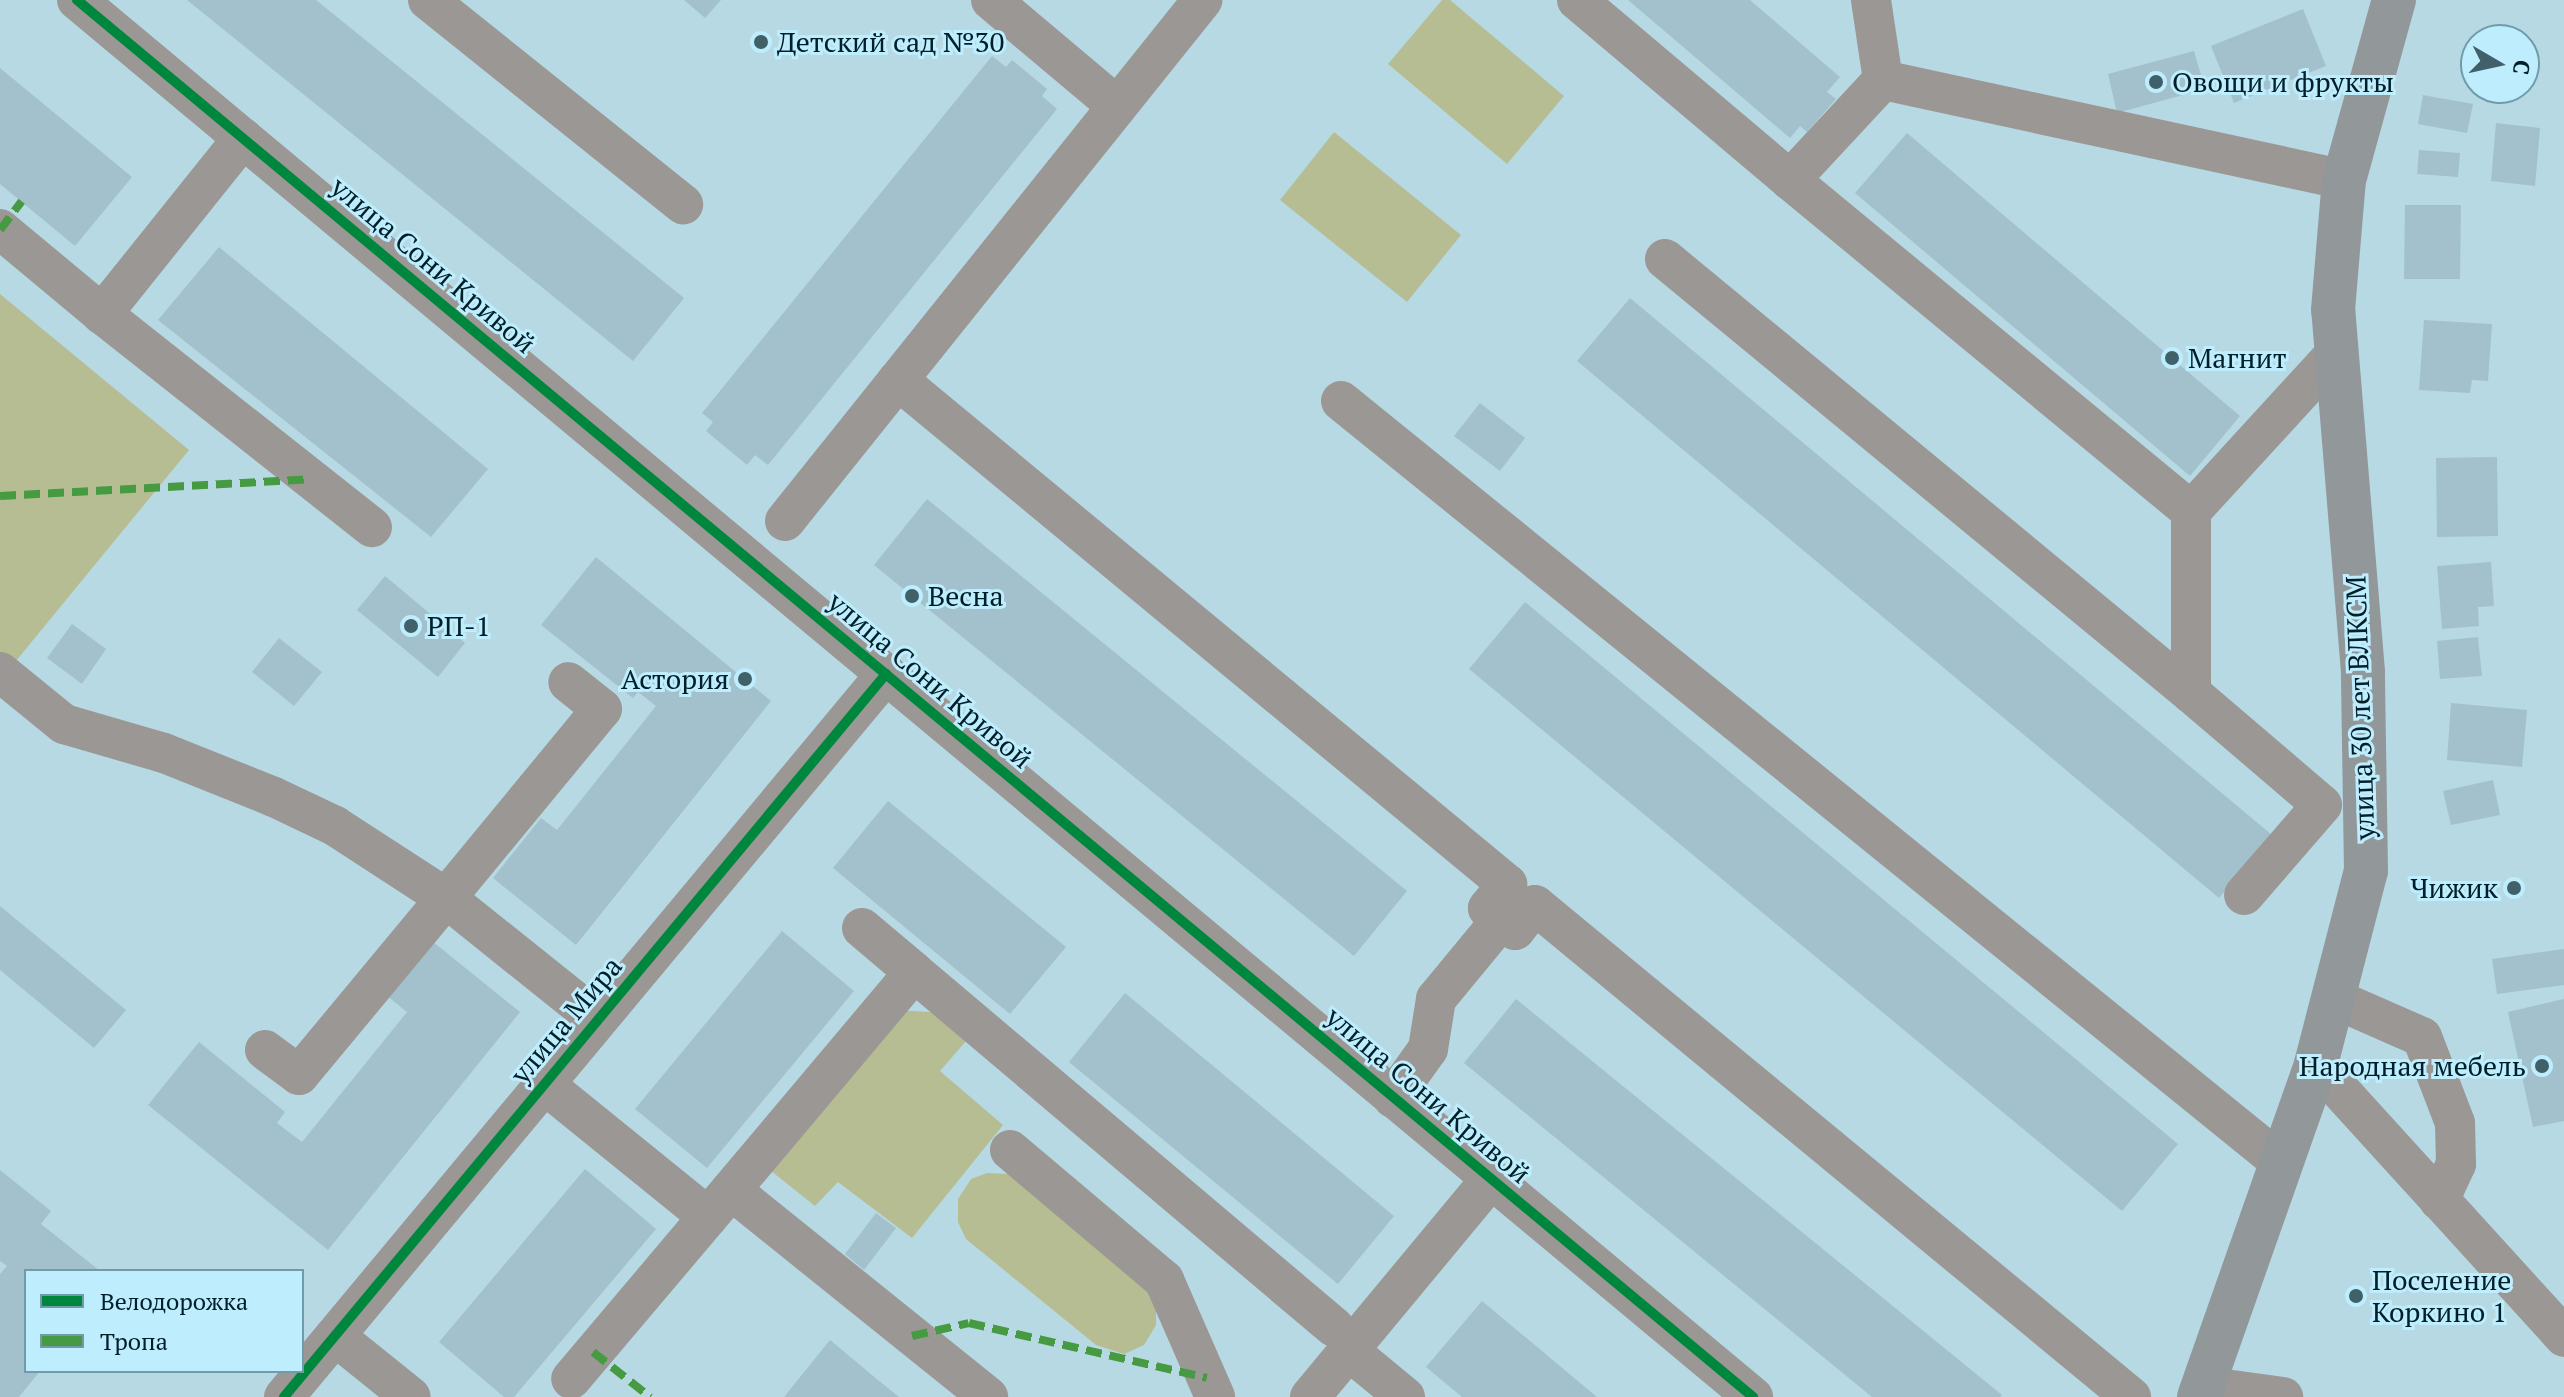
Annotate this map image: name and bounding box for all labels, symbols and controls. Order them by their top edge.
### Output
north arrow [2460,24,2540,104]
place label: Детский сад №30 [777,25,1004,59]
marker: Детский сад №30 [752,33,770,51]
text: С [2507,58,2538,77]
place label: Овощи и фрукты [2172,65,2394,99]
marker: Овощи и фрукты [2147,73,2165,91]
street label: улица Сони Кривой [324,170,542,360]
place label: Магнит [2188,341,2287,375]
marker: Магнит [2163,349,2181,367]
street label: улица 30 лет ВЛКСМ [2339,575,2381,841]
place label: Весна [928,579,1004,613]
street label: улица Сони Кривой [821,585,1039,775]
marker: Весна [903,587,921,605]
place label: РП-1 [427,609,491,643]
marker: РП-1 [402,617,420,635]
place label: Астория [621,662,729,696]
marker: Астория [736,670,754,688]
place label: Чижик [2411,871,2498,905]
marker: Чижик [2505,879,2523,897]
street label: улица Мира [503,950,629,1090]
street label: улица Сони Кривой [1319,1000,1537,1190]
place label: Народная мебель [2299,1049,2526,1083]
marker: Народная мебель [2533,1057,2551,1075]
place label: Поселение Коркино 1 [2372,1263,2511,1329]
legend [24,1269,304,1373]
text: Велодорожка [100,1285,248,1317]
marker: Поселение Коркино 1 [2347,1287,2365,1305]
text: Тропа [100,1325,168,1357]

